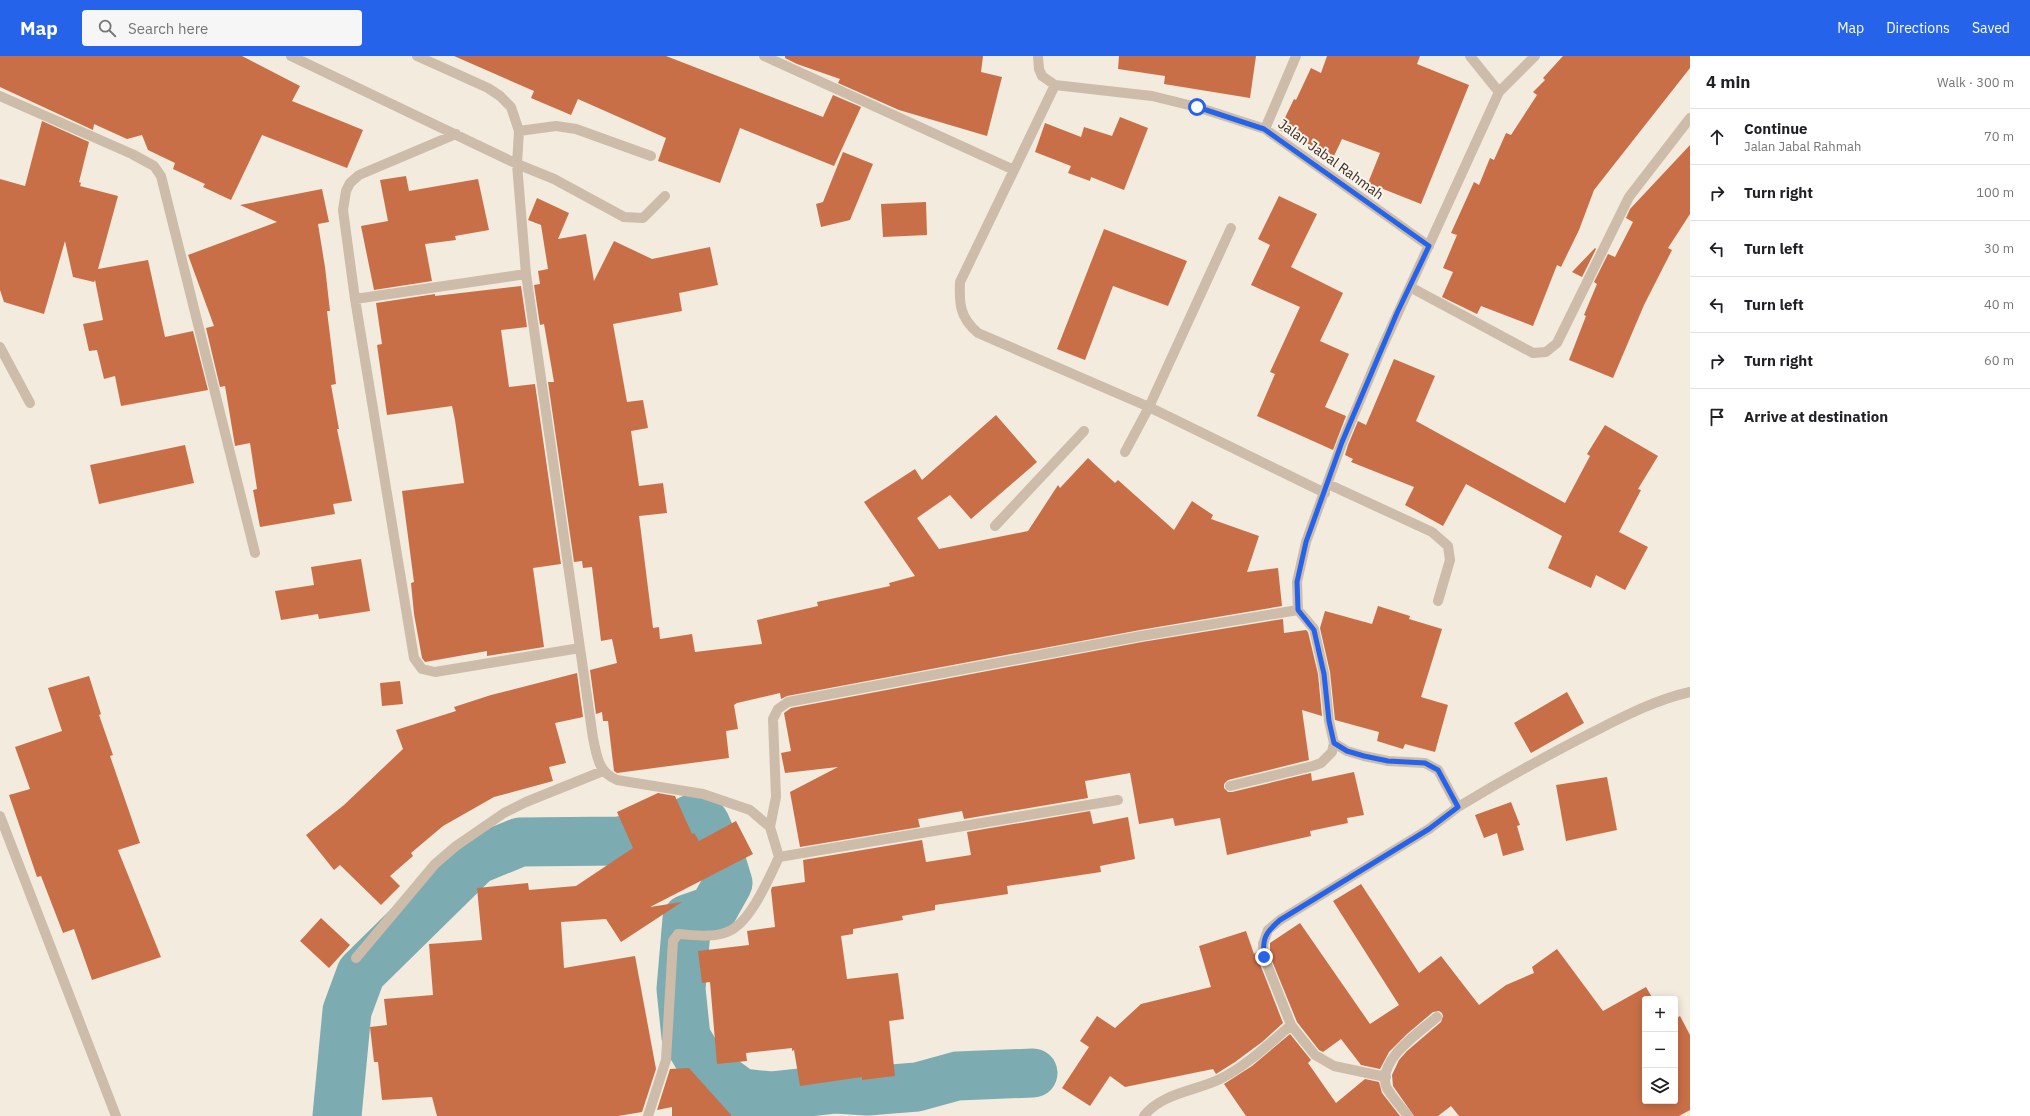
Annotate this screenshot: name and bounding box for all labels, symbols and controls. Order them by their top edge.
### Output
search box [82,10,362,46]
text: Map [20,16,58,40]
icon: search [96,17,118,39]
text: Search here [128,19,208,38]
text: Map [1837,19,1864,37]
text: Directions [1886,19,1950,37]
text: Saved [1972,19,2010,37]
text: 4 min [1706,71,1750,93]
text: Walk · 300 m [1937,74,2014,91]
route start [1188,98,1206,116]
street label: Jalan Jabal Rahmah [1275,115,1387,203]
text: Continue [1744,119,1808,138]
icon: ahead [1706,126,1728,148]
text: 70 m [1984,128,2014,145]
text: Jalan Jabal Rahmah [1744,138,1861,155]
icon: right [1706,182,1728,204]
text: Turn right [1744,183,1813,202]
text: 100 m [1976,184,2014,201]
icon: left [1706,238,1728,260]
text: Turn left [1744,239,1804,258]
text: 30 m [1984,240,2014,257]
icon: left [1706,294,1728,316]
text: Turn left [1744,295,1804,314]
text: 40 m [1984,296,2014,313]
icon: right [1706,350,1728,372]
text: Turn right [1744,351,1813,370]
text: 60 m [1984,352,2014,369]
icon: arrive [1706,406,1728,428]
text: Arrive at destination [1744,407,1888,426]
route end [1255,948,1273,966]
map controls [1642,996,1678,1104]
button: + [1642,996,1678,1032]
button: − [1642,1032,1678,1068]
button: layers [1642,1068,1678,1104]

